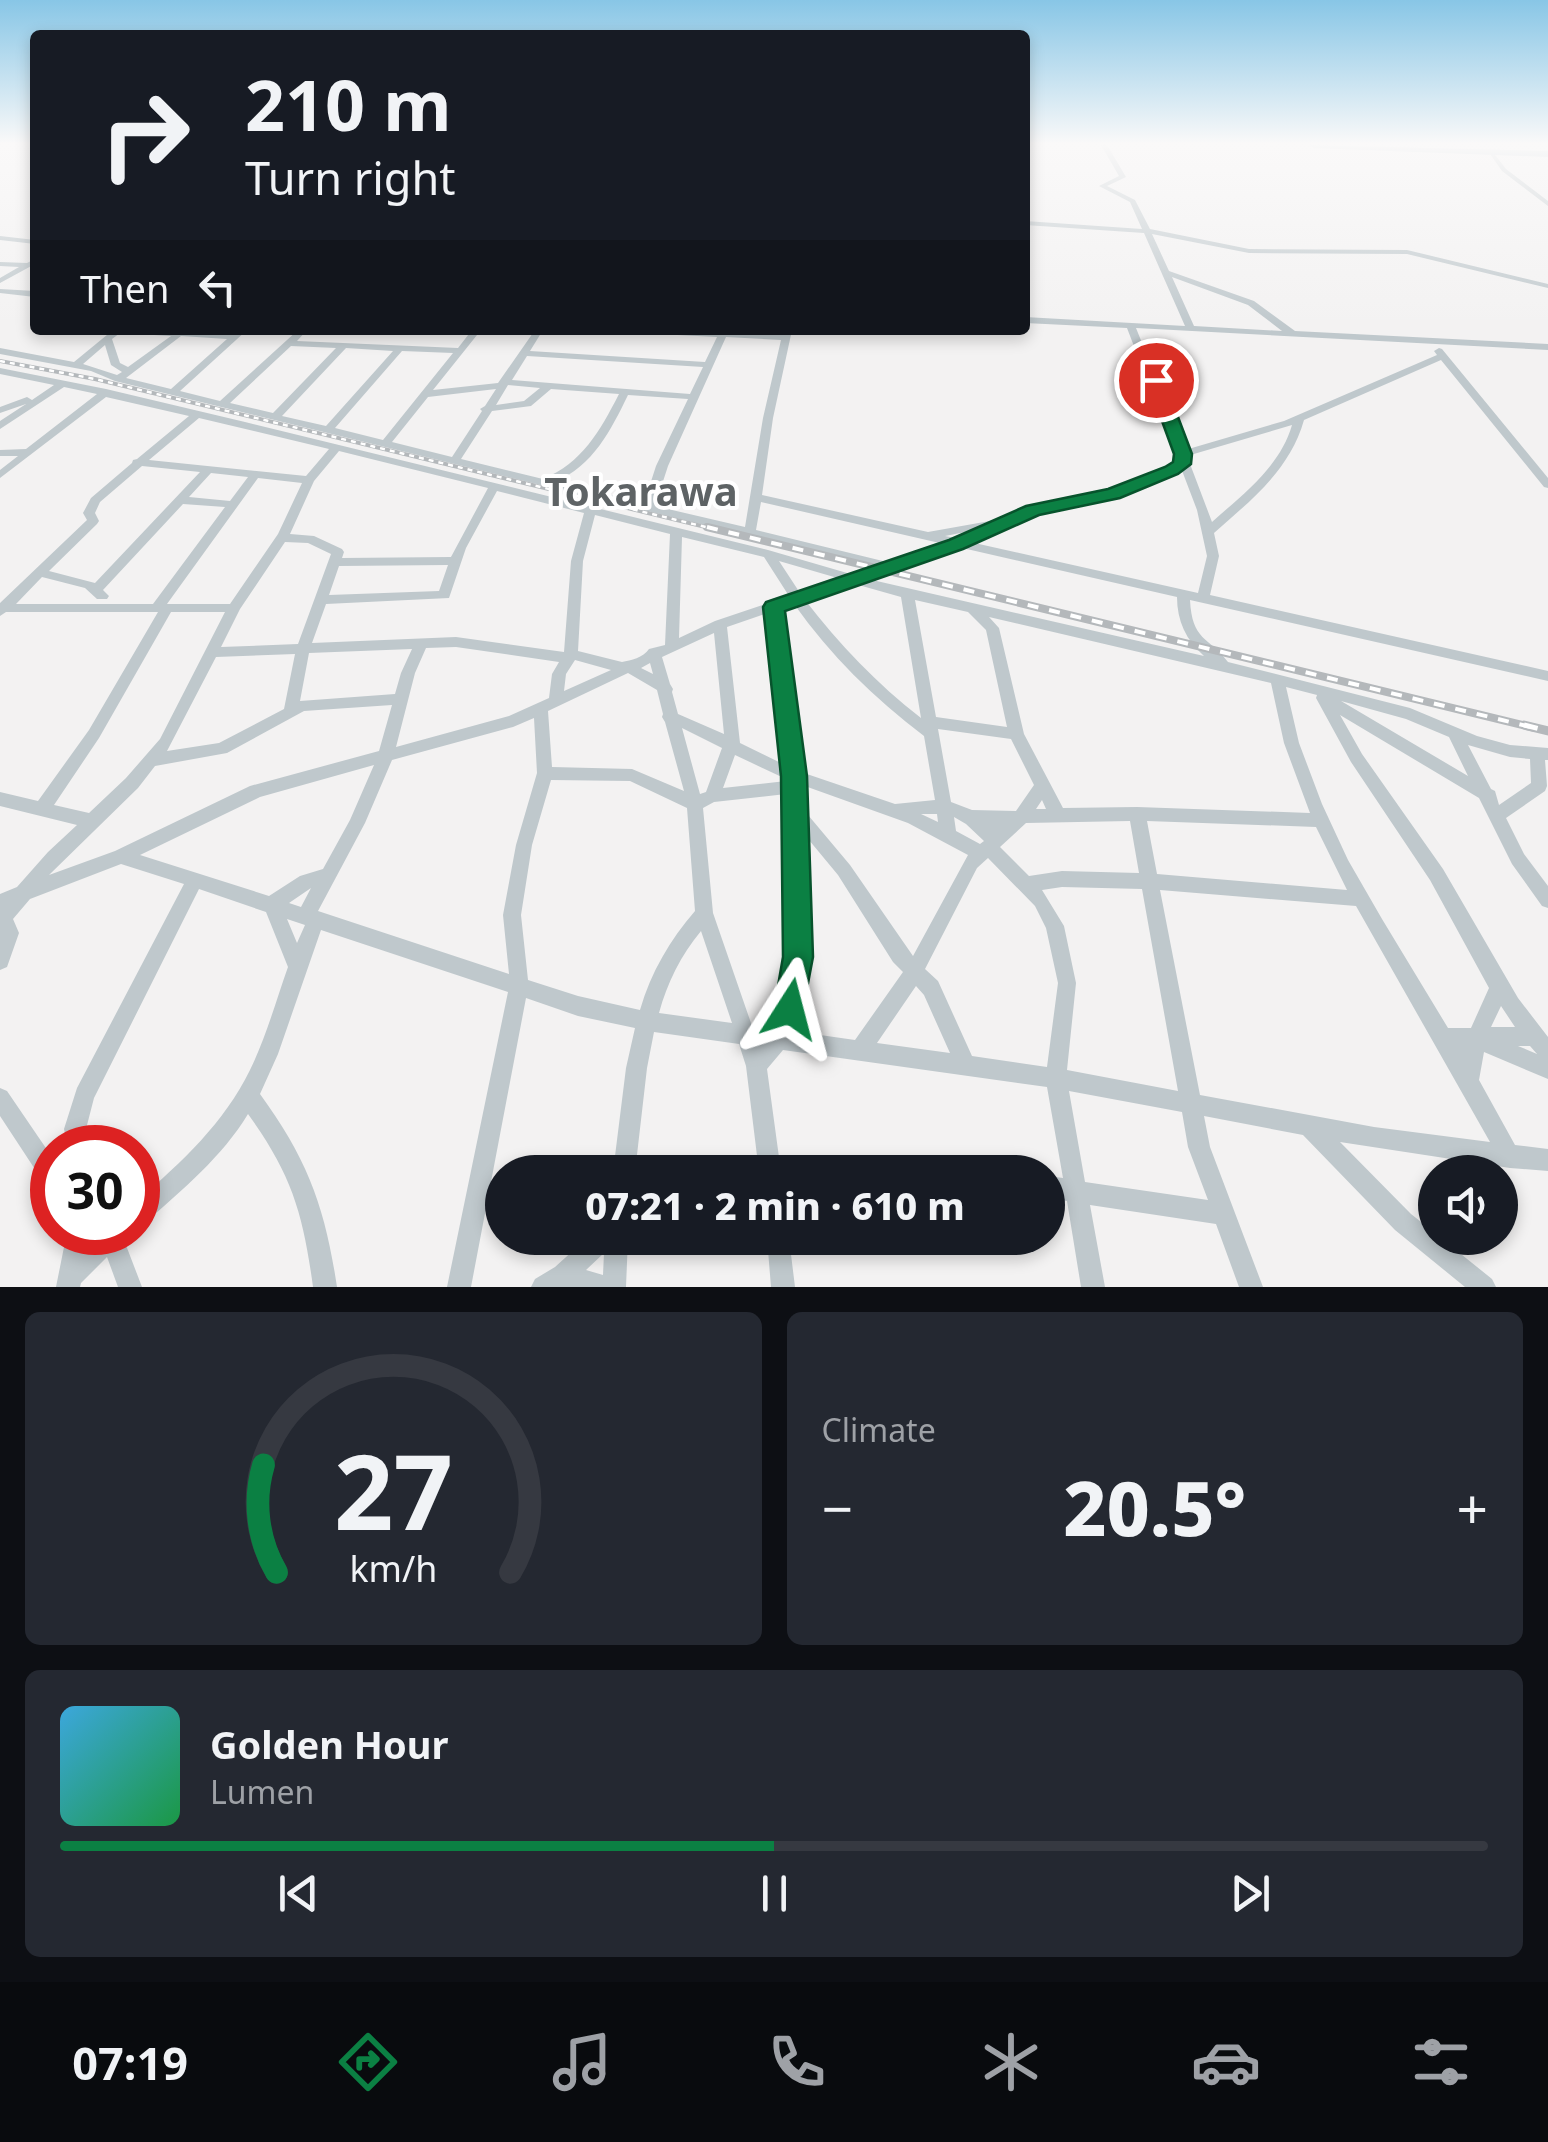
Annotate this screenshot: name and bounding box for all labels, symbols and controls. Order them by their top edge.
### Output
text: 210 m [245,56,452,152]
icon: right [80,70,210,200]
text: Turn right [245,147,456,208]
icon: left [190,260,245,315]
text: Then [80,262,170,314]
pin [1114,338,1199,423]
icon: arrive [1129,353,1184,408]
district label: Tokarawa [544,463,738,518]
position arrow [738,957,842,1061]
speed limit sign: 30 [30,1125,160,1255]
map controls [1418,1155,1518,1255]
button: sound [1418,1155,1518,1255]
text: 07:21 · 2 min · 610 m [585,1179,965,1231]
text: Climate [822,1408,936,1451]
text: 27 [334,1419,453,1560]
text: 20.5° [1063,1456,1246,1558]
text: − [822,1470,853,1545]
text: + [1457,1470,1488,1545]
text: km/h [349,1544,437,1592]
text: Golden Hour [210,1718,448,1770]
text: Lumen [210,1770,314,1813]
icon: previous [271,1866,326,1921]
icon: pause [747,1866,802,1921]
icon: next [1223,1866,1278,1921]
icon: directions [333,2027,403,2097]
icon: music [547,2027,617,2097]
icon: phone [762,2027,832,2097]
icon: climate [976,2027,1046,2097]
icon: car [1191,2027,1261,2097]
icon: filters [1406,2027,1476,2097]
text: 07:19 [72,2032,188,2093]

